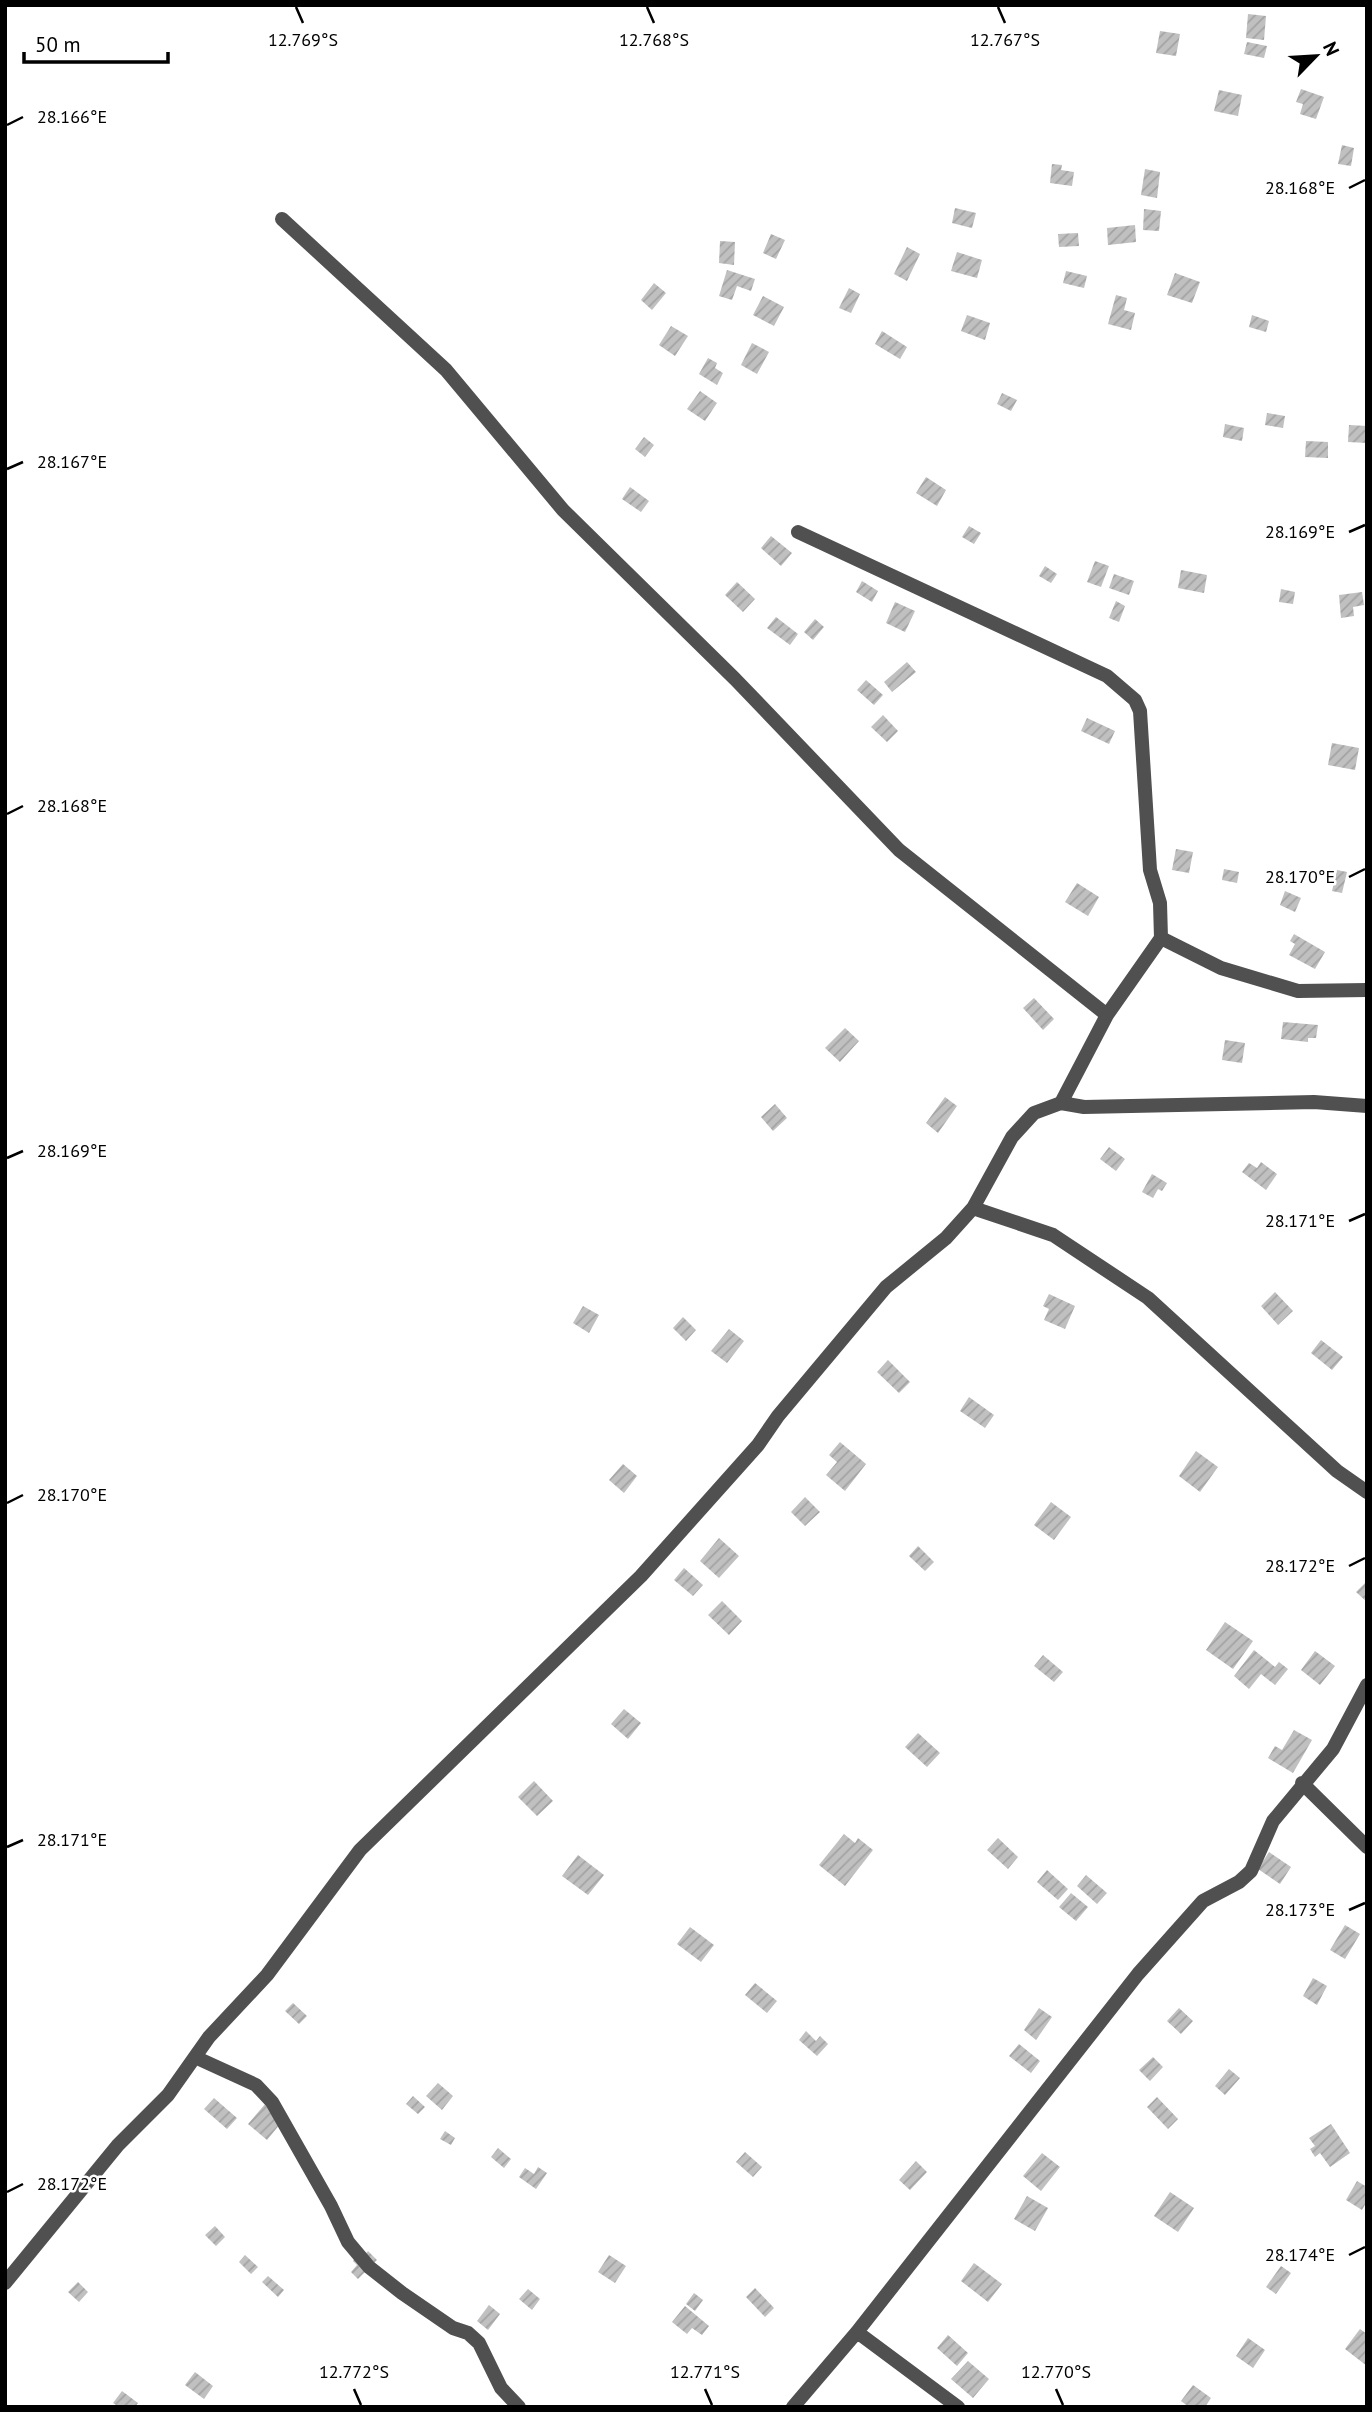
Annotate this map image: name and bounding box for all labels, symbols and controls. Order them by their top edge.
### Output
scale bar [24,21,168,65]
north arrow [1281,21,1351,91]
text: 12.769°S [268,28,338,51]
text: 12.768°S [619,28,689,51]
text: 12.767°S [970,28,1040,51]
text: 50 m [35,31,81,58]
text: N [1318,38,1345,60]
text: 28.166°E [37,105,107,128]
text: 28.168°E [1265,176,1335,199]
text: 28.167°E [37,450,107,473]
text: 28.169°E [1265,520,1335,543]
text: 28.168°E [37,794,107,817]
text: 28.170°E [1265,865,1335,888]
text: 28.169°E [37,1139,107,1162]
text: 28.171°E [1265,1209,1335,1232]
text: 28.170°E [37,1483,107,1506]
text: 28.172°E [1265,1554,1335,1577]
text: 28.171°E [37,1828,107,1851]
text: 28.173°E [1265,1898,1335,1921]
text: 28.172°E [37,2172,107,2195]
text: 28.174°E [1265,2243,1335,2266]
text: 12.772°S [319,2360,389,2383]
text: 12.771°S [670,2360,740,2383]
text: 12.770°S [1021,2360,1091,2383]

